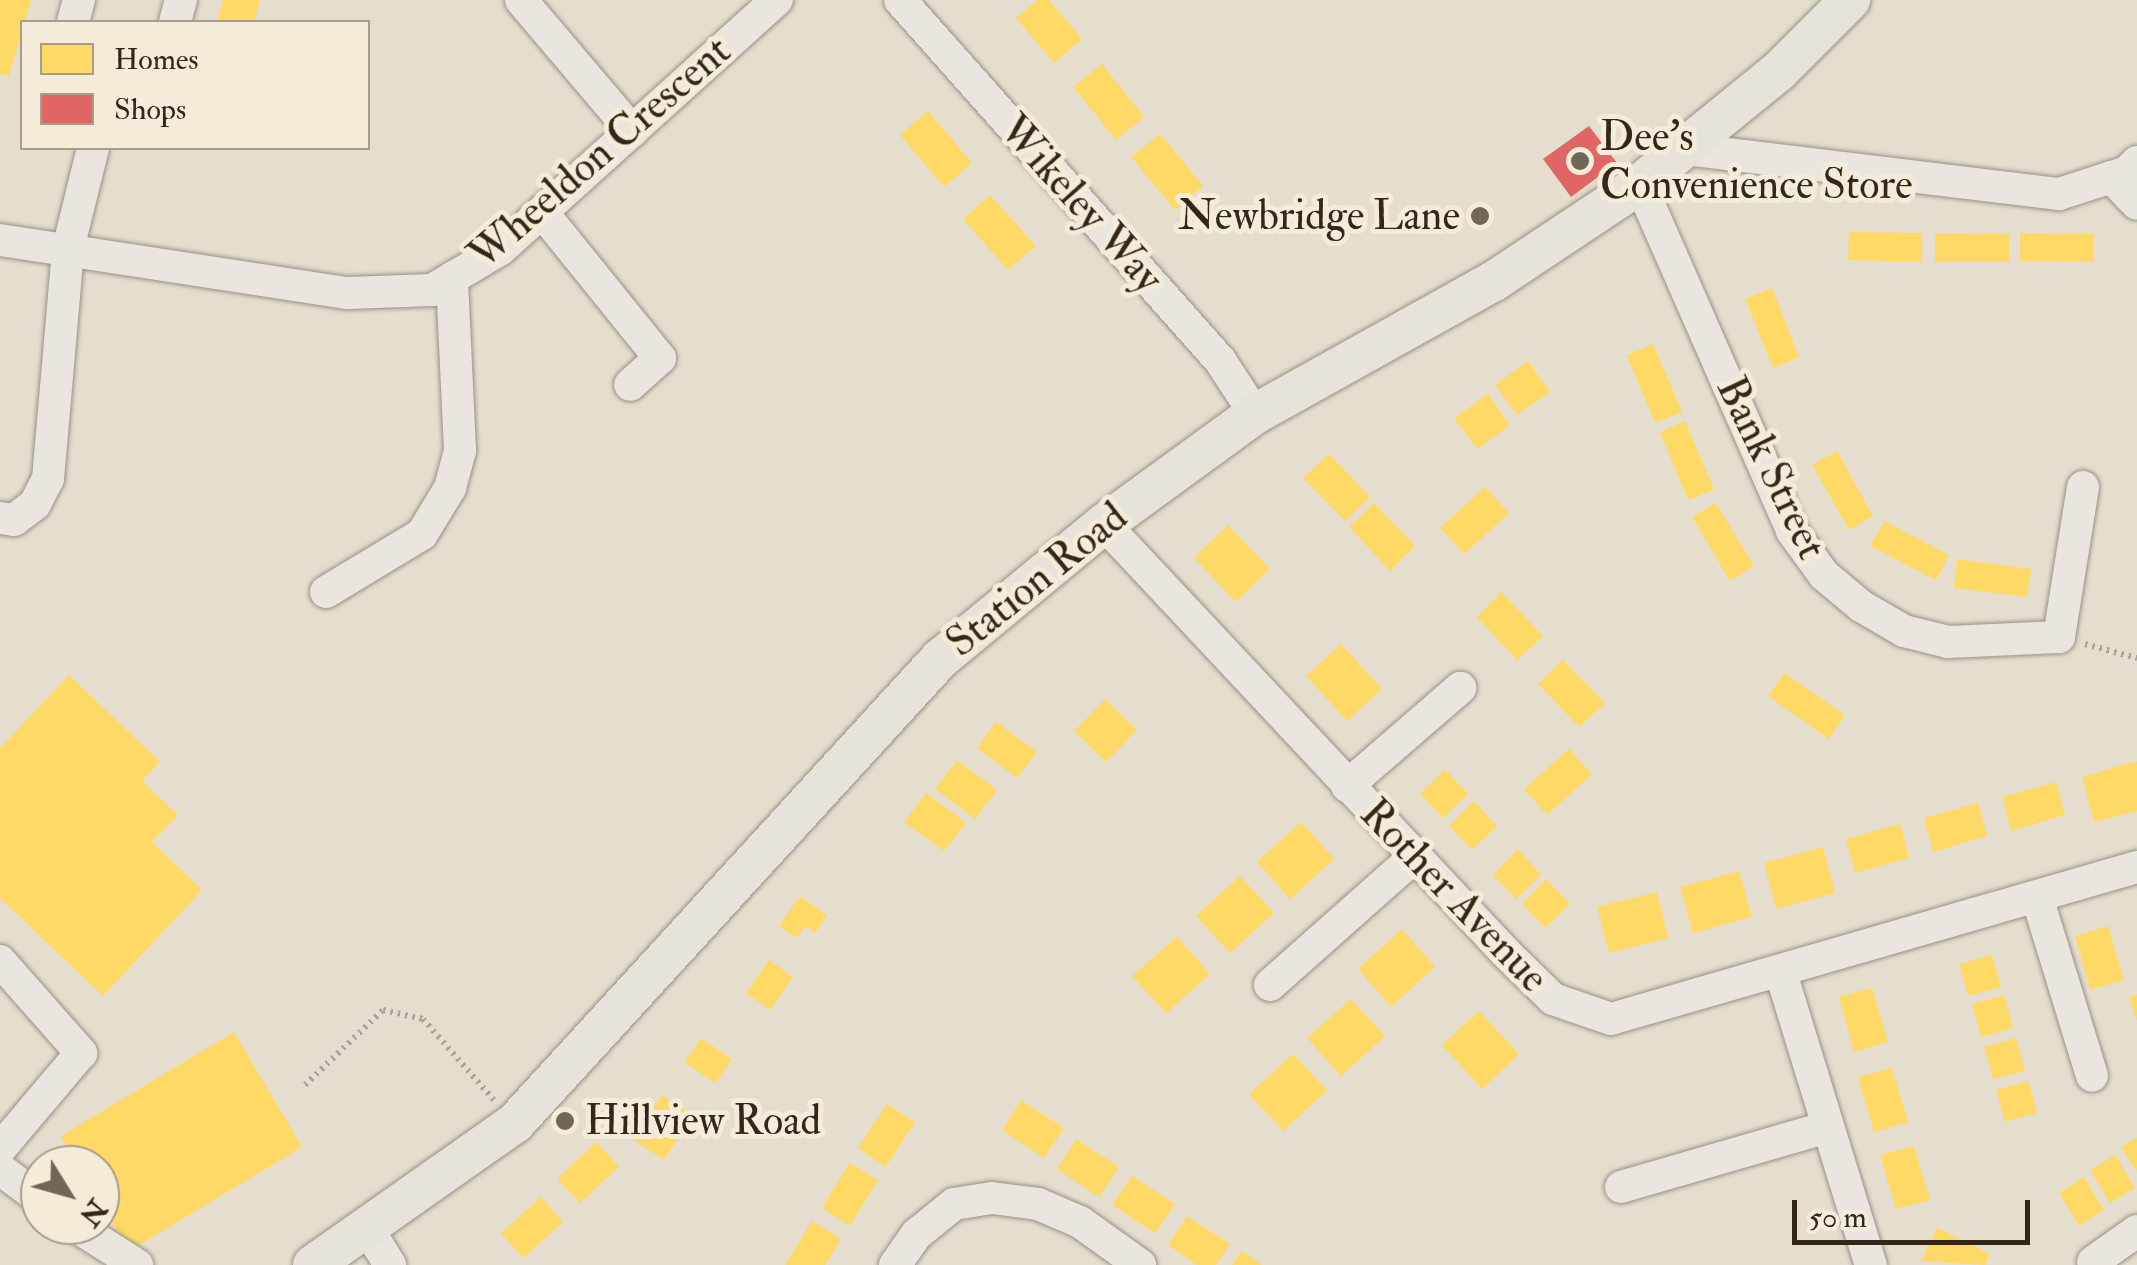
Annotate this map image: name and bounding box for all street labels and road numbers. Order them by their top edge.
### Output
street label: Wheeldon Crescent [459,26,741,280]
street label: Wikeley Way [988,105,1174,303]
street label: Bank Street [1705,369,1837,567]
street label: Station Road [937,492,1137,668]
street label: Rother Avenue [1349,789,1559,1003]

